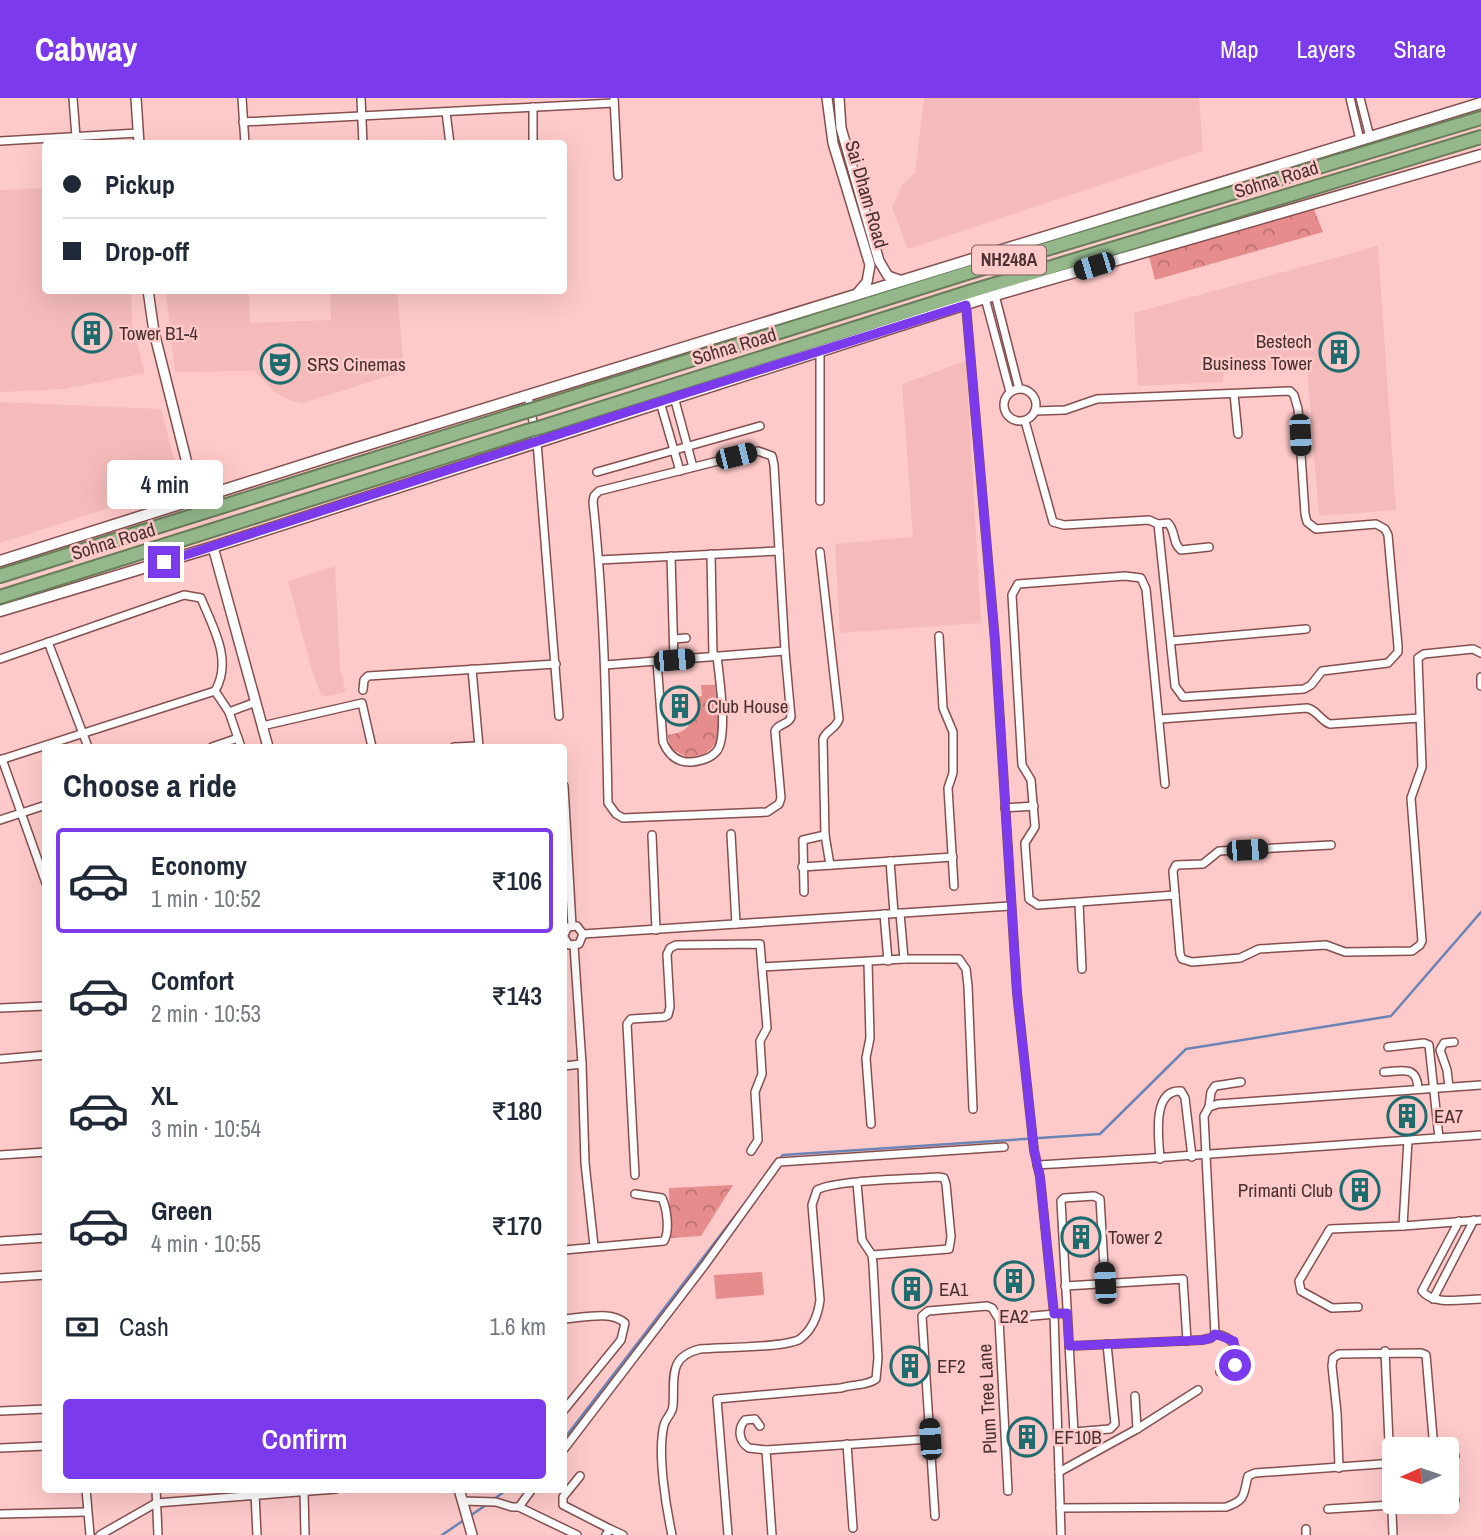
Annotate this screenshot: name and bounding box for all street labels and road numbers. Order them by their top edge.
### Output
street label: Sai Dham Road [839,137,895,251]
street label: Sohna Road [1231,154,1321,204]
road number: NH248A [972,246,1046,274]
street label: Sohna Road [689,321,779,371]
street label: Sohna Road [68,516,158,566]
street label: Plum Tree Lane [971,1343,1003,1455]

